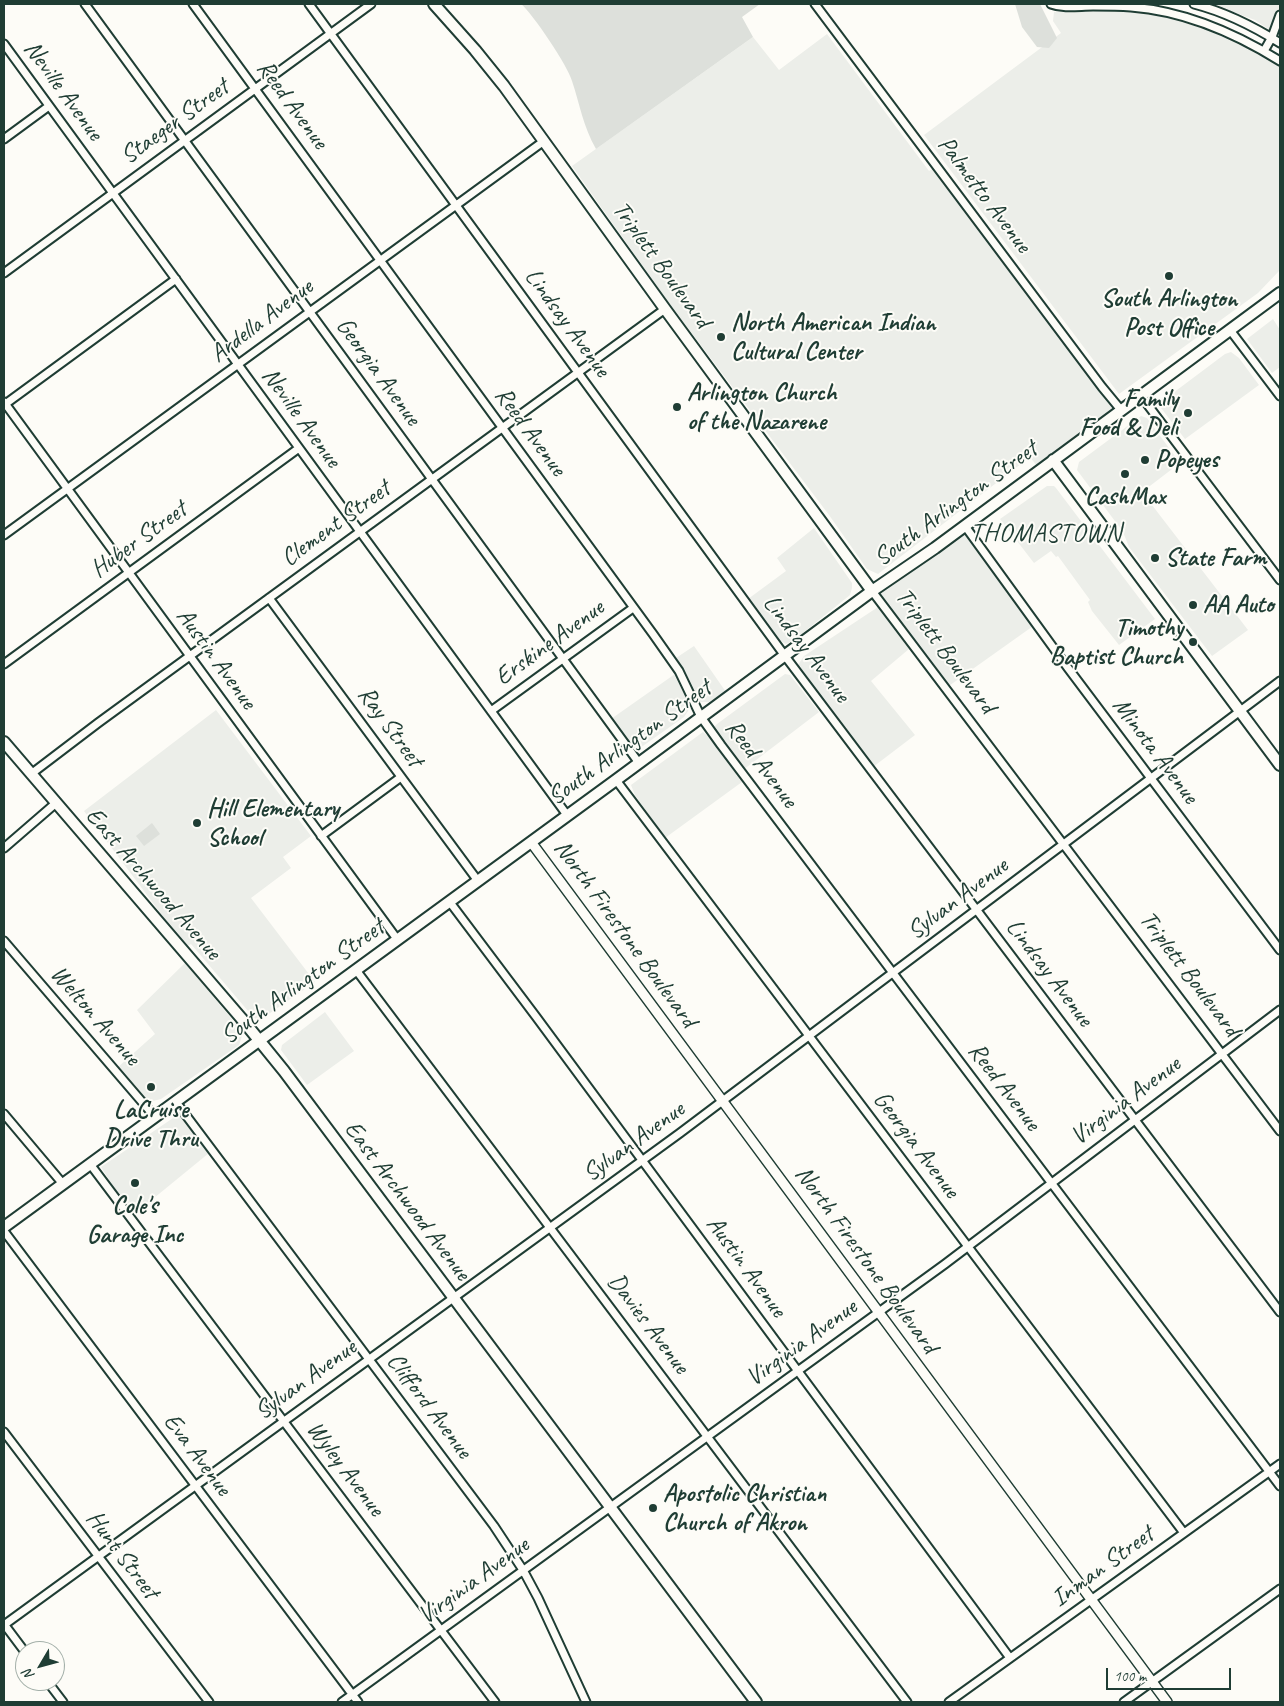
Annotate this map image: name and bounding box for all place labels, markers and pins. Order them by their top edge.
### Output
marker: South Arlington Post Office [1163,270,1175,282]
place label: South Arlington Post Office [1101,284,1237,343]
place label: North American Indian Cultural Center [731,308,935,367]
marker: North American Indian Cultural Center [715,331,727,343]
place label: Arlington Church of the Nazarene [687,378,837,437]
place label: Family Food & Deli [1080,384,1178,443]
marker: Arlington Church of the Nazarene [671,401,683,413]
marker: Family Food & Deli [1182,407,1194,419]
place label: Popeyes [1155,445,1218,475]
marker: Popeyes [1139,454,1151,466]
marker: CashMax [1119,468,1131,480]
place label: CashMax [1085,482,1165,512]
place label: State Farm [1165,543,1266,573]
marker: State Farm [1149,552,1161,564]
place label: AA Auto [1203,590,1274,620]
marker: AA Auto [1187,599,1199,611]
place label: Timothy Baptist Church [1050,613,1183,672]
marker: Timothy Baptist Church [1187,636,1199,648]
place label: Hill Elementary School [207,794,339,853]
marker: Hill Elementary School [191,817,203,829]
marker: LaCruise Drive Thru [145,1081,157,1093]
place label: LaCruise Drive Thru [104,1095,198,1154]
marker: Cole's Garage Inc [129,1177,141,1189]
place label: Cole's Garage Inc [87,1191,183,1250]
place label: Apostolic Christian Church of Akron [663,1479,826,1538]
marker: Apostolic Christian Church of Akron [647,1502,659,1514]

